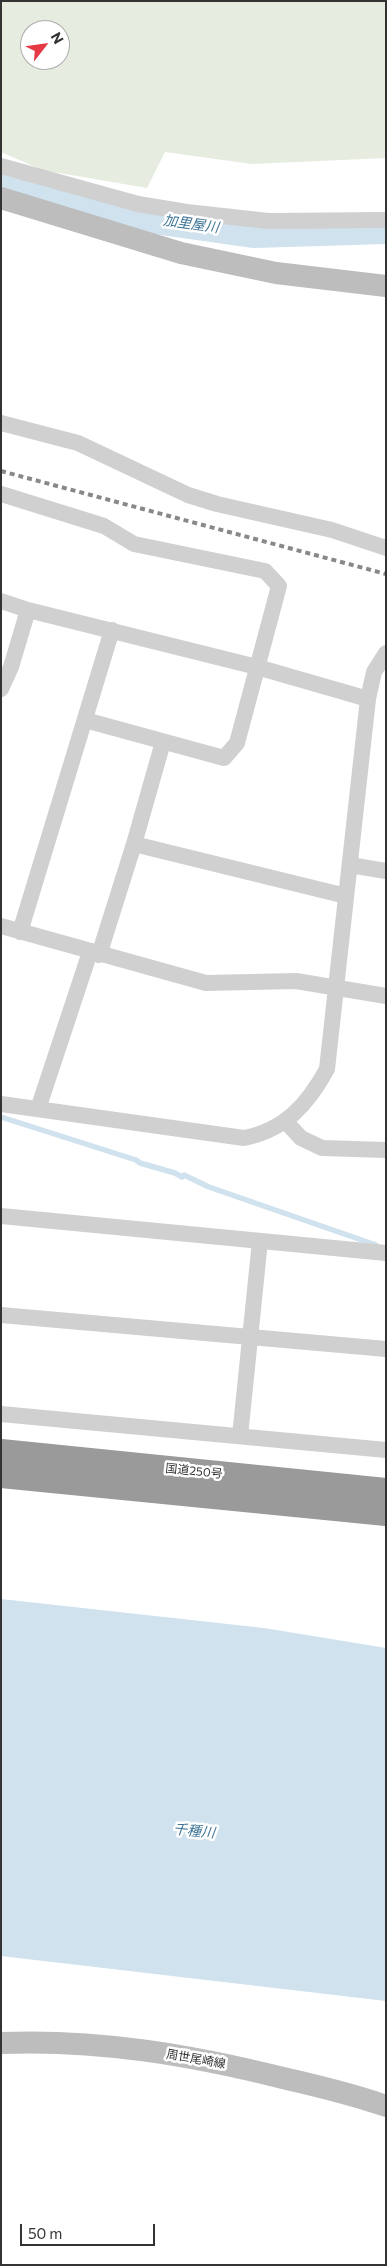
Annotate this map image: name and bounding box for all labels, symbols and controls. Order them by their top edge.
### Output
north arrow [20,20,70,70]
text: N [48,29,68,47]
water label: 加里屋川 [162,212,220,236]
street label: 国道250号 [165,1461,223,1481]
water label: 千種川 [172,1820,216,1842]
street label: 周世尾崎線 [165,2047,227,2071]
scale bar [22,2214,158,2246]
text: 50 m [28,2224,62,2242]

